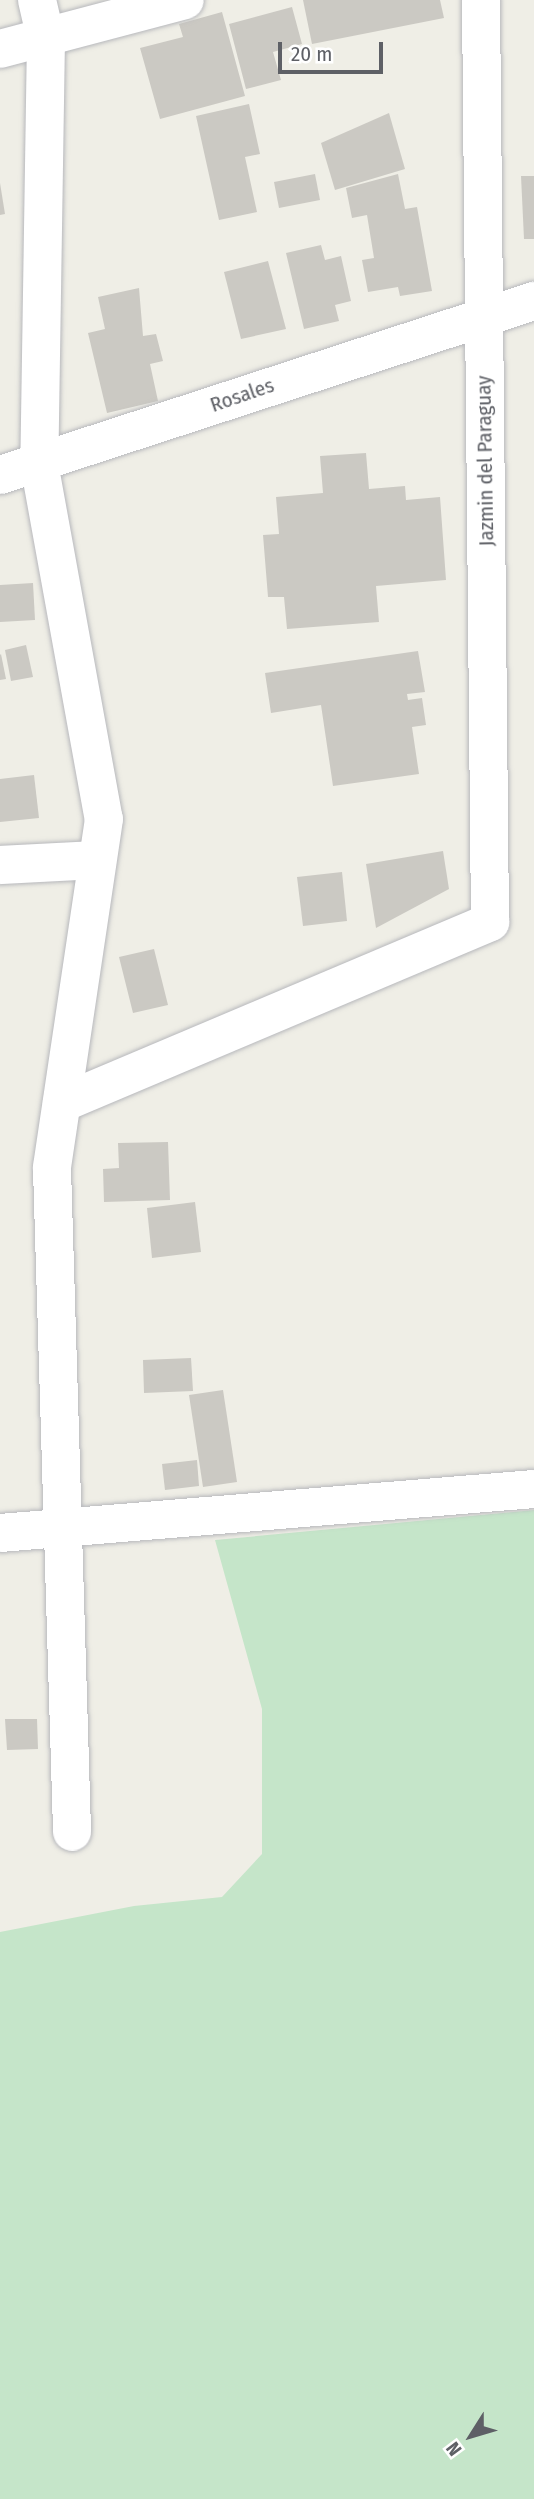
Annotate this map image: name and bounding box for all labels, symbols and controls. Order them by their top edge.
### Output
scale bar [282,28,387,72]
text: 20 m [291,41,332,67]
street label: Rosales [207,372,277,418]
street label: Jazmin del Paraguay [471,375,499,547]
north arrow [436,2401,506,2471]
text: N [441,2437,466,2460]

